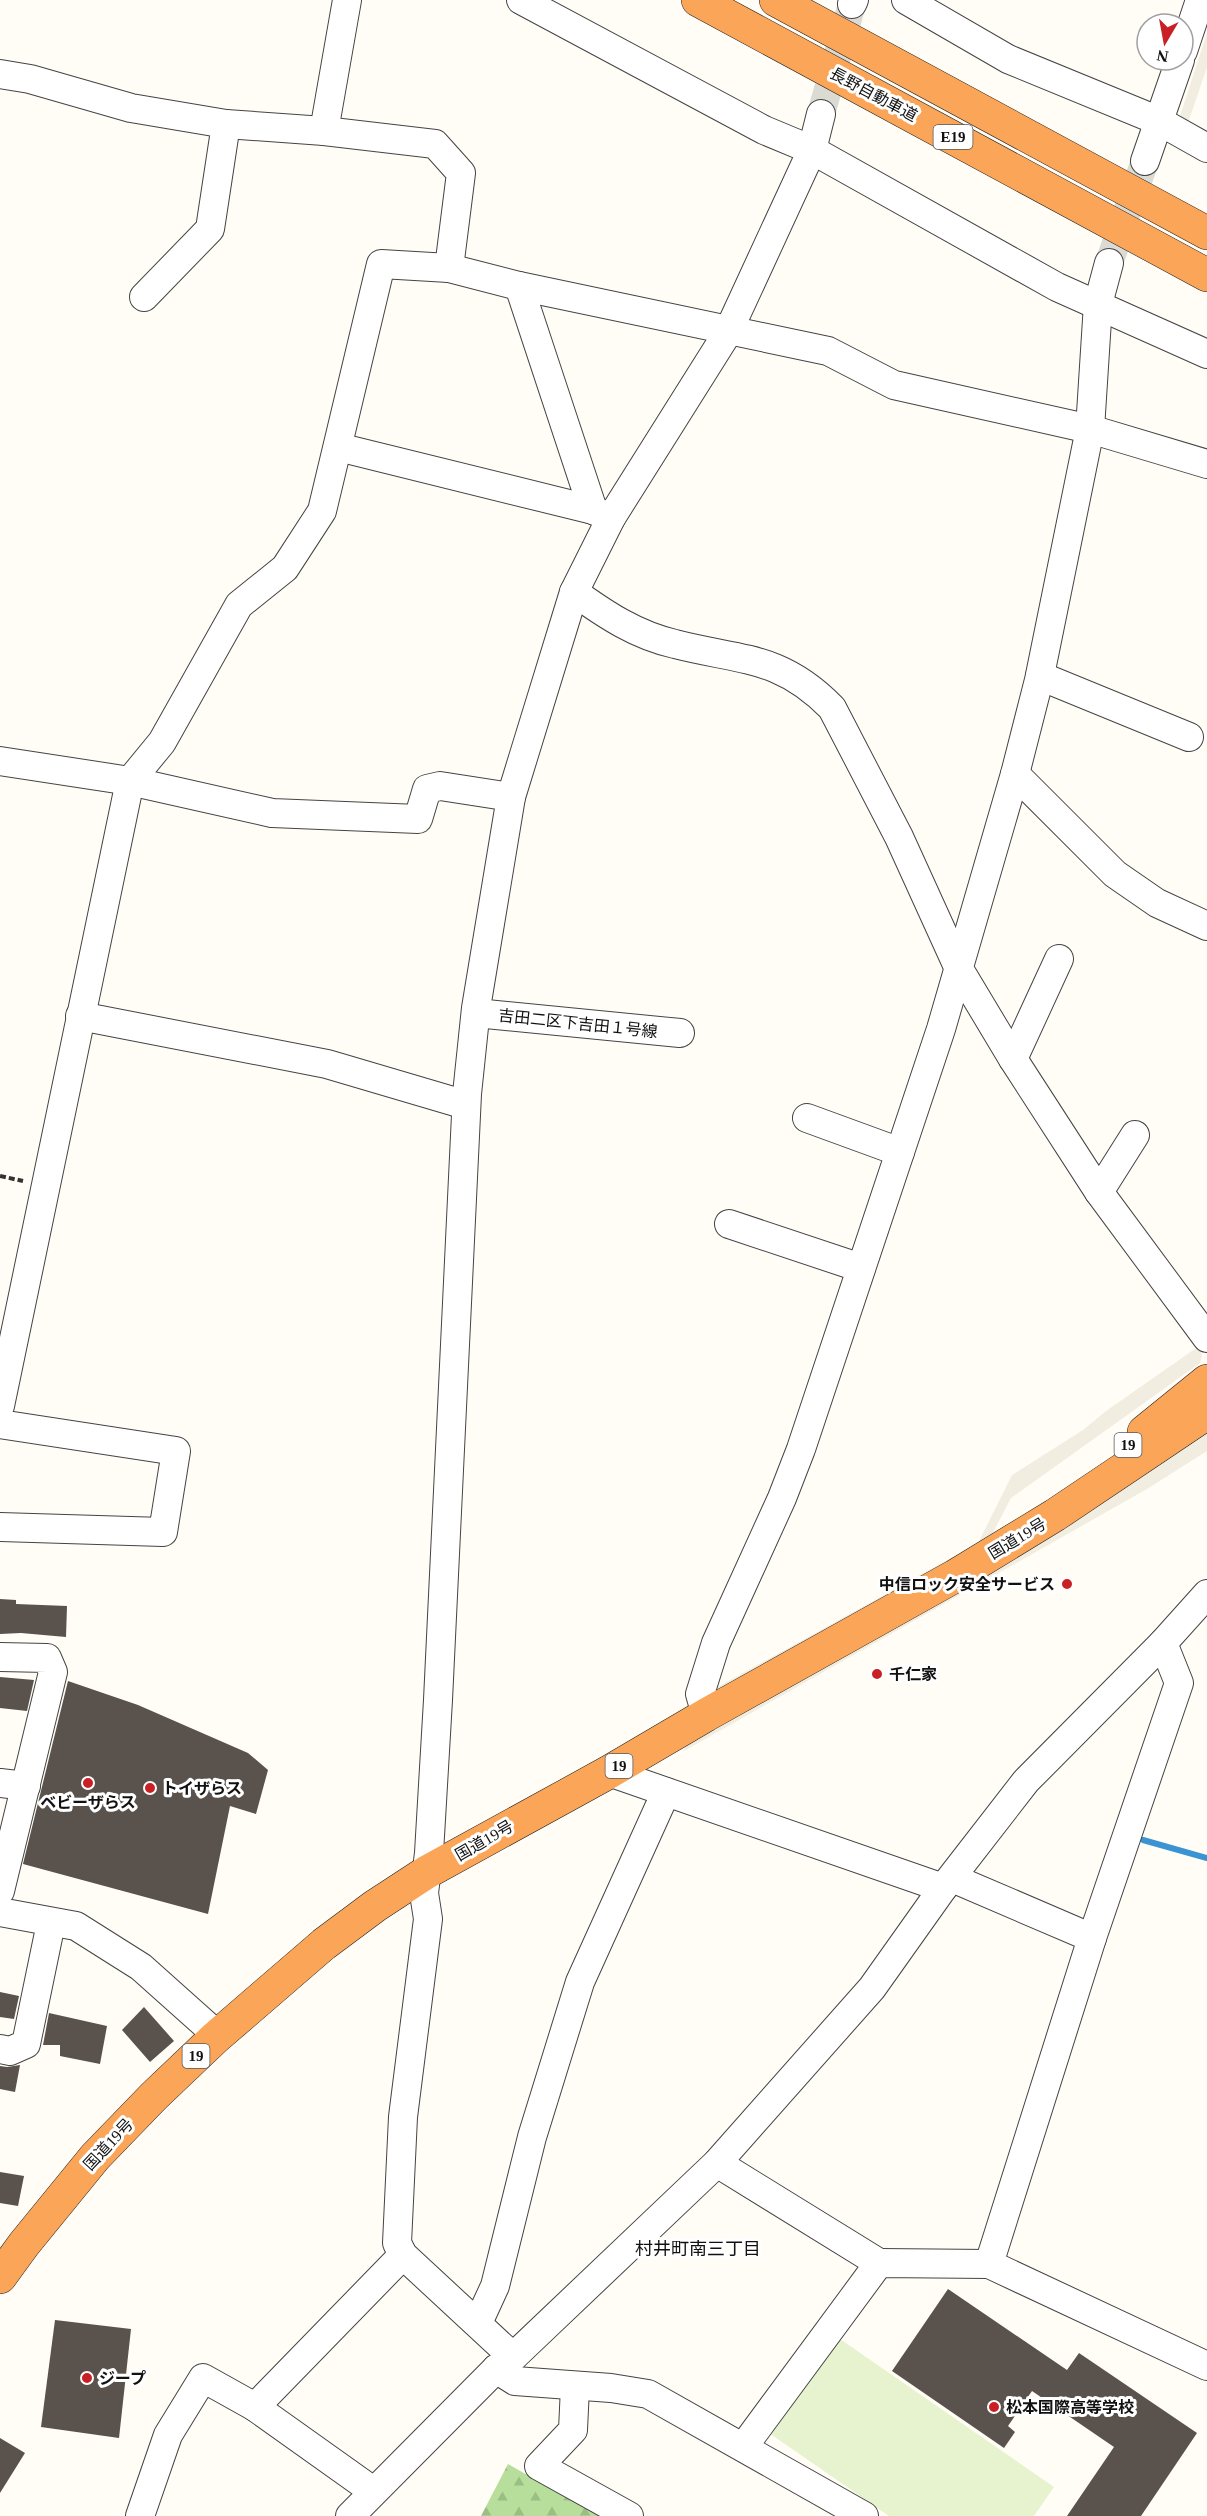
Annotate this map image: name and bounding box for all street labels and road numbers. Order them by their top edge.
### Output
street label: 長野自動車道 [827,64,920,124]
road number: E19 [934,125,972,149]
street label: 吉田二区下吉田１号線 [497,1007,658,1040]
road number: 19 [1114,1433,1142,1457]
street label: 国道19号 [985,1515,1049,1562]
road number: 19 [606,1754,632,1778]
street label: 国道19号 [452,1817,516,1864]
road number: 19 [182,2044,210,2068]
street label: 国道19号 [80,2115,136,2174]

